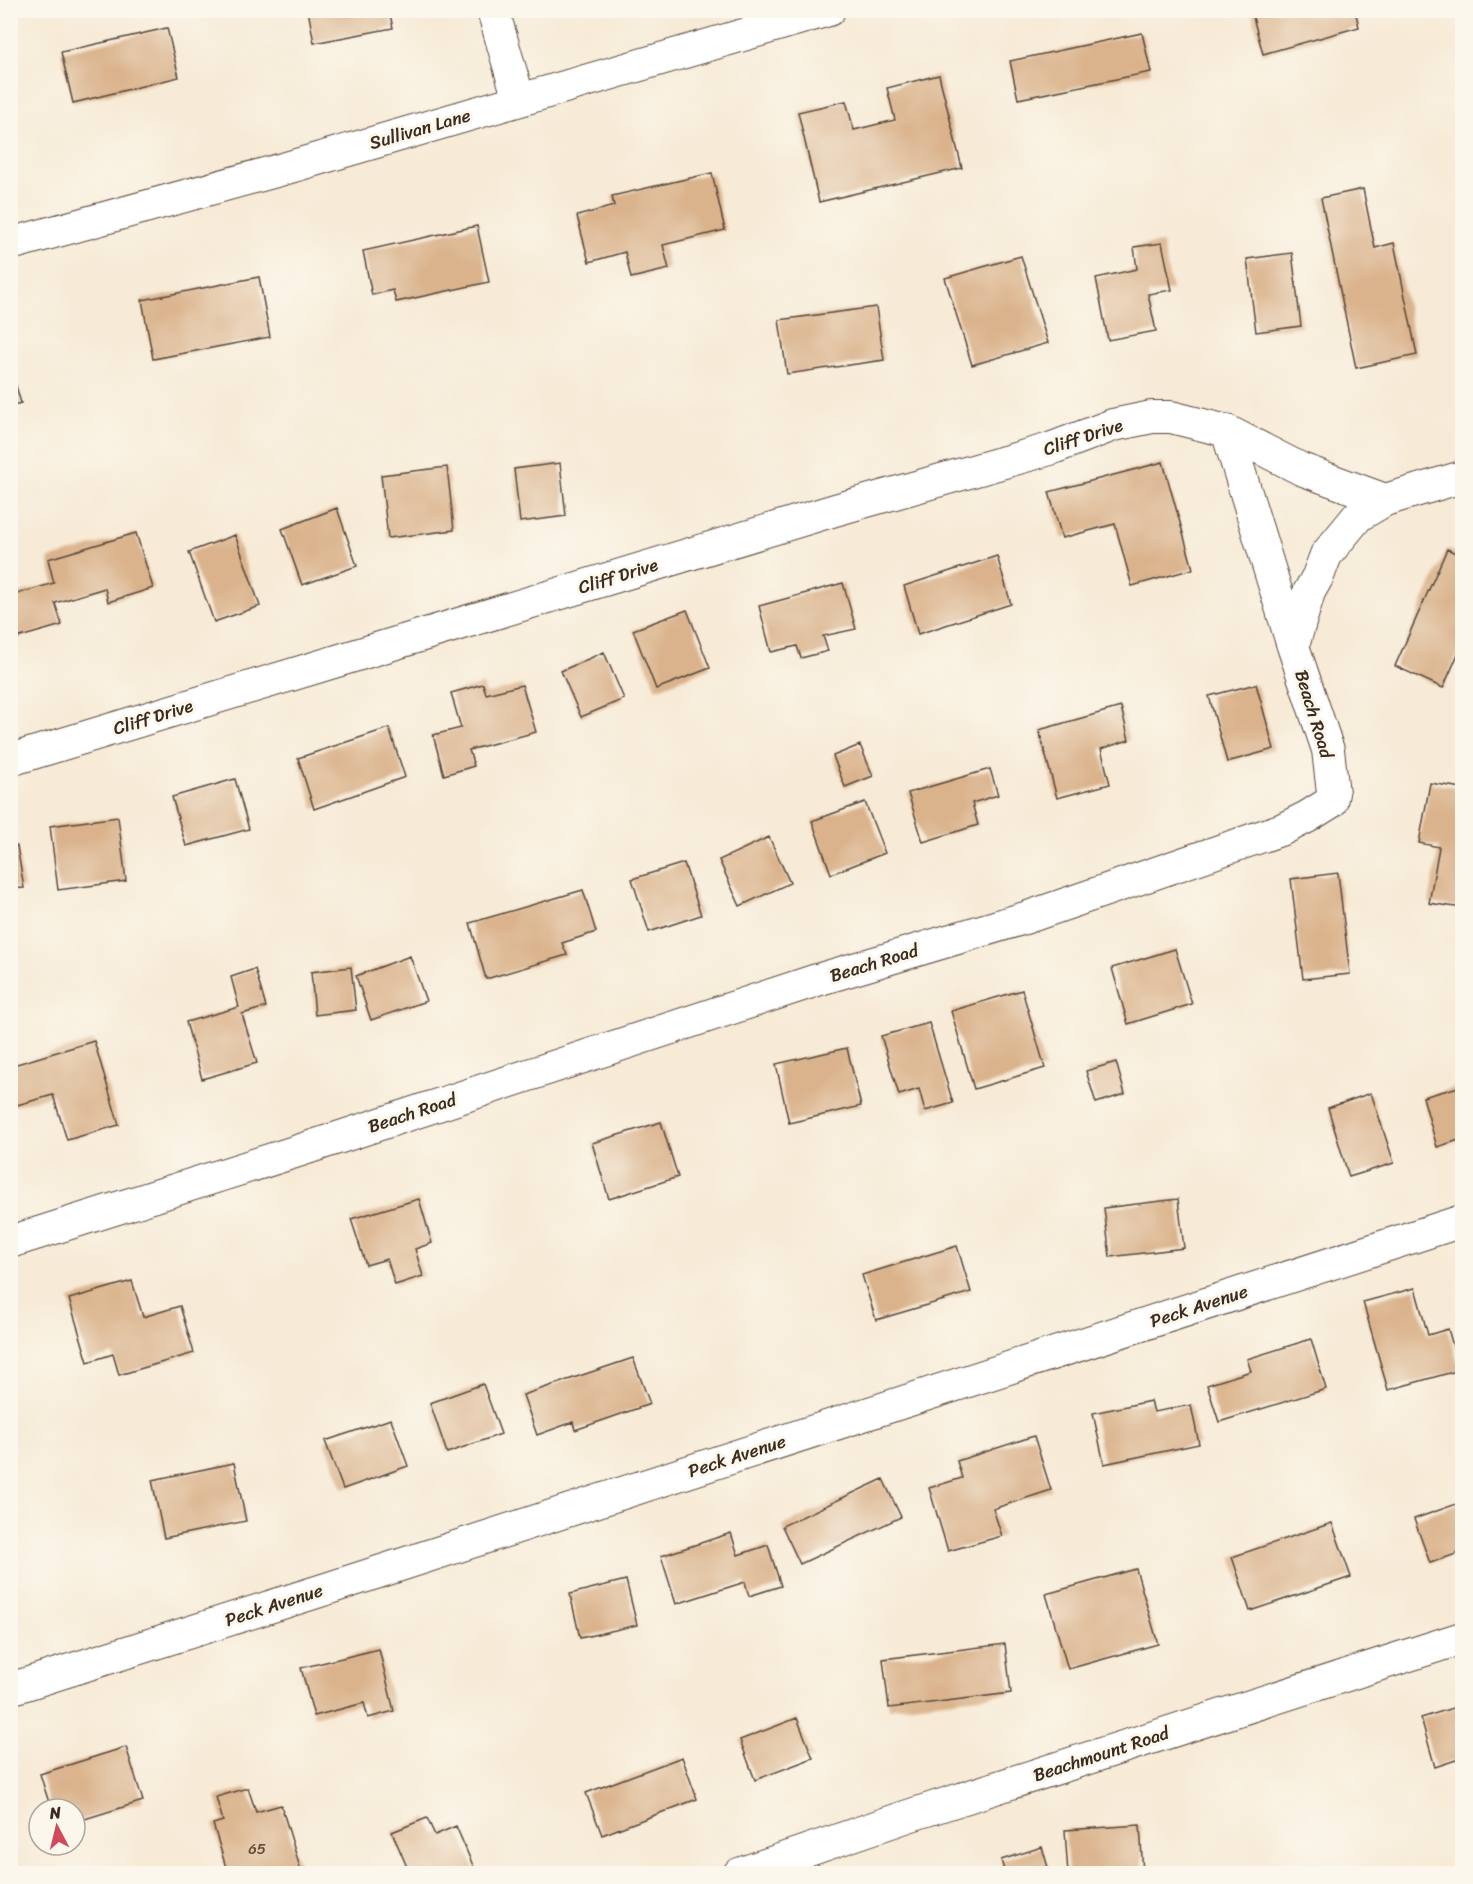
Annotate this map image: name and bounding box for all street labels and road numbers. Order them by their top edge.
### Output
street label: Sullivan Lane [365,99,475,159]
street label: Cliff Drive [1039,409,1127,465]
street label: Cliff Drive [574,549,662,603]
street label: Beach Road [1285,666,1343,764]
street label: Cliff Drive [109,690,197,744]
street label: Beach Road [826,934,924,992]
street label: Beach Road [364,1083,462,1142]
street label: Peck Avenue [1146,1275,1252,1337]
street label: Peck Avenue [684,1425,790,1487]
street label: Peck Avenue [221,1574,327,1636]
street label: Beachmount Road [1029,1716,1175,1791]

